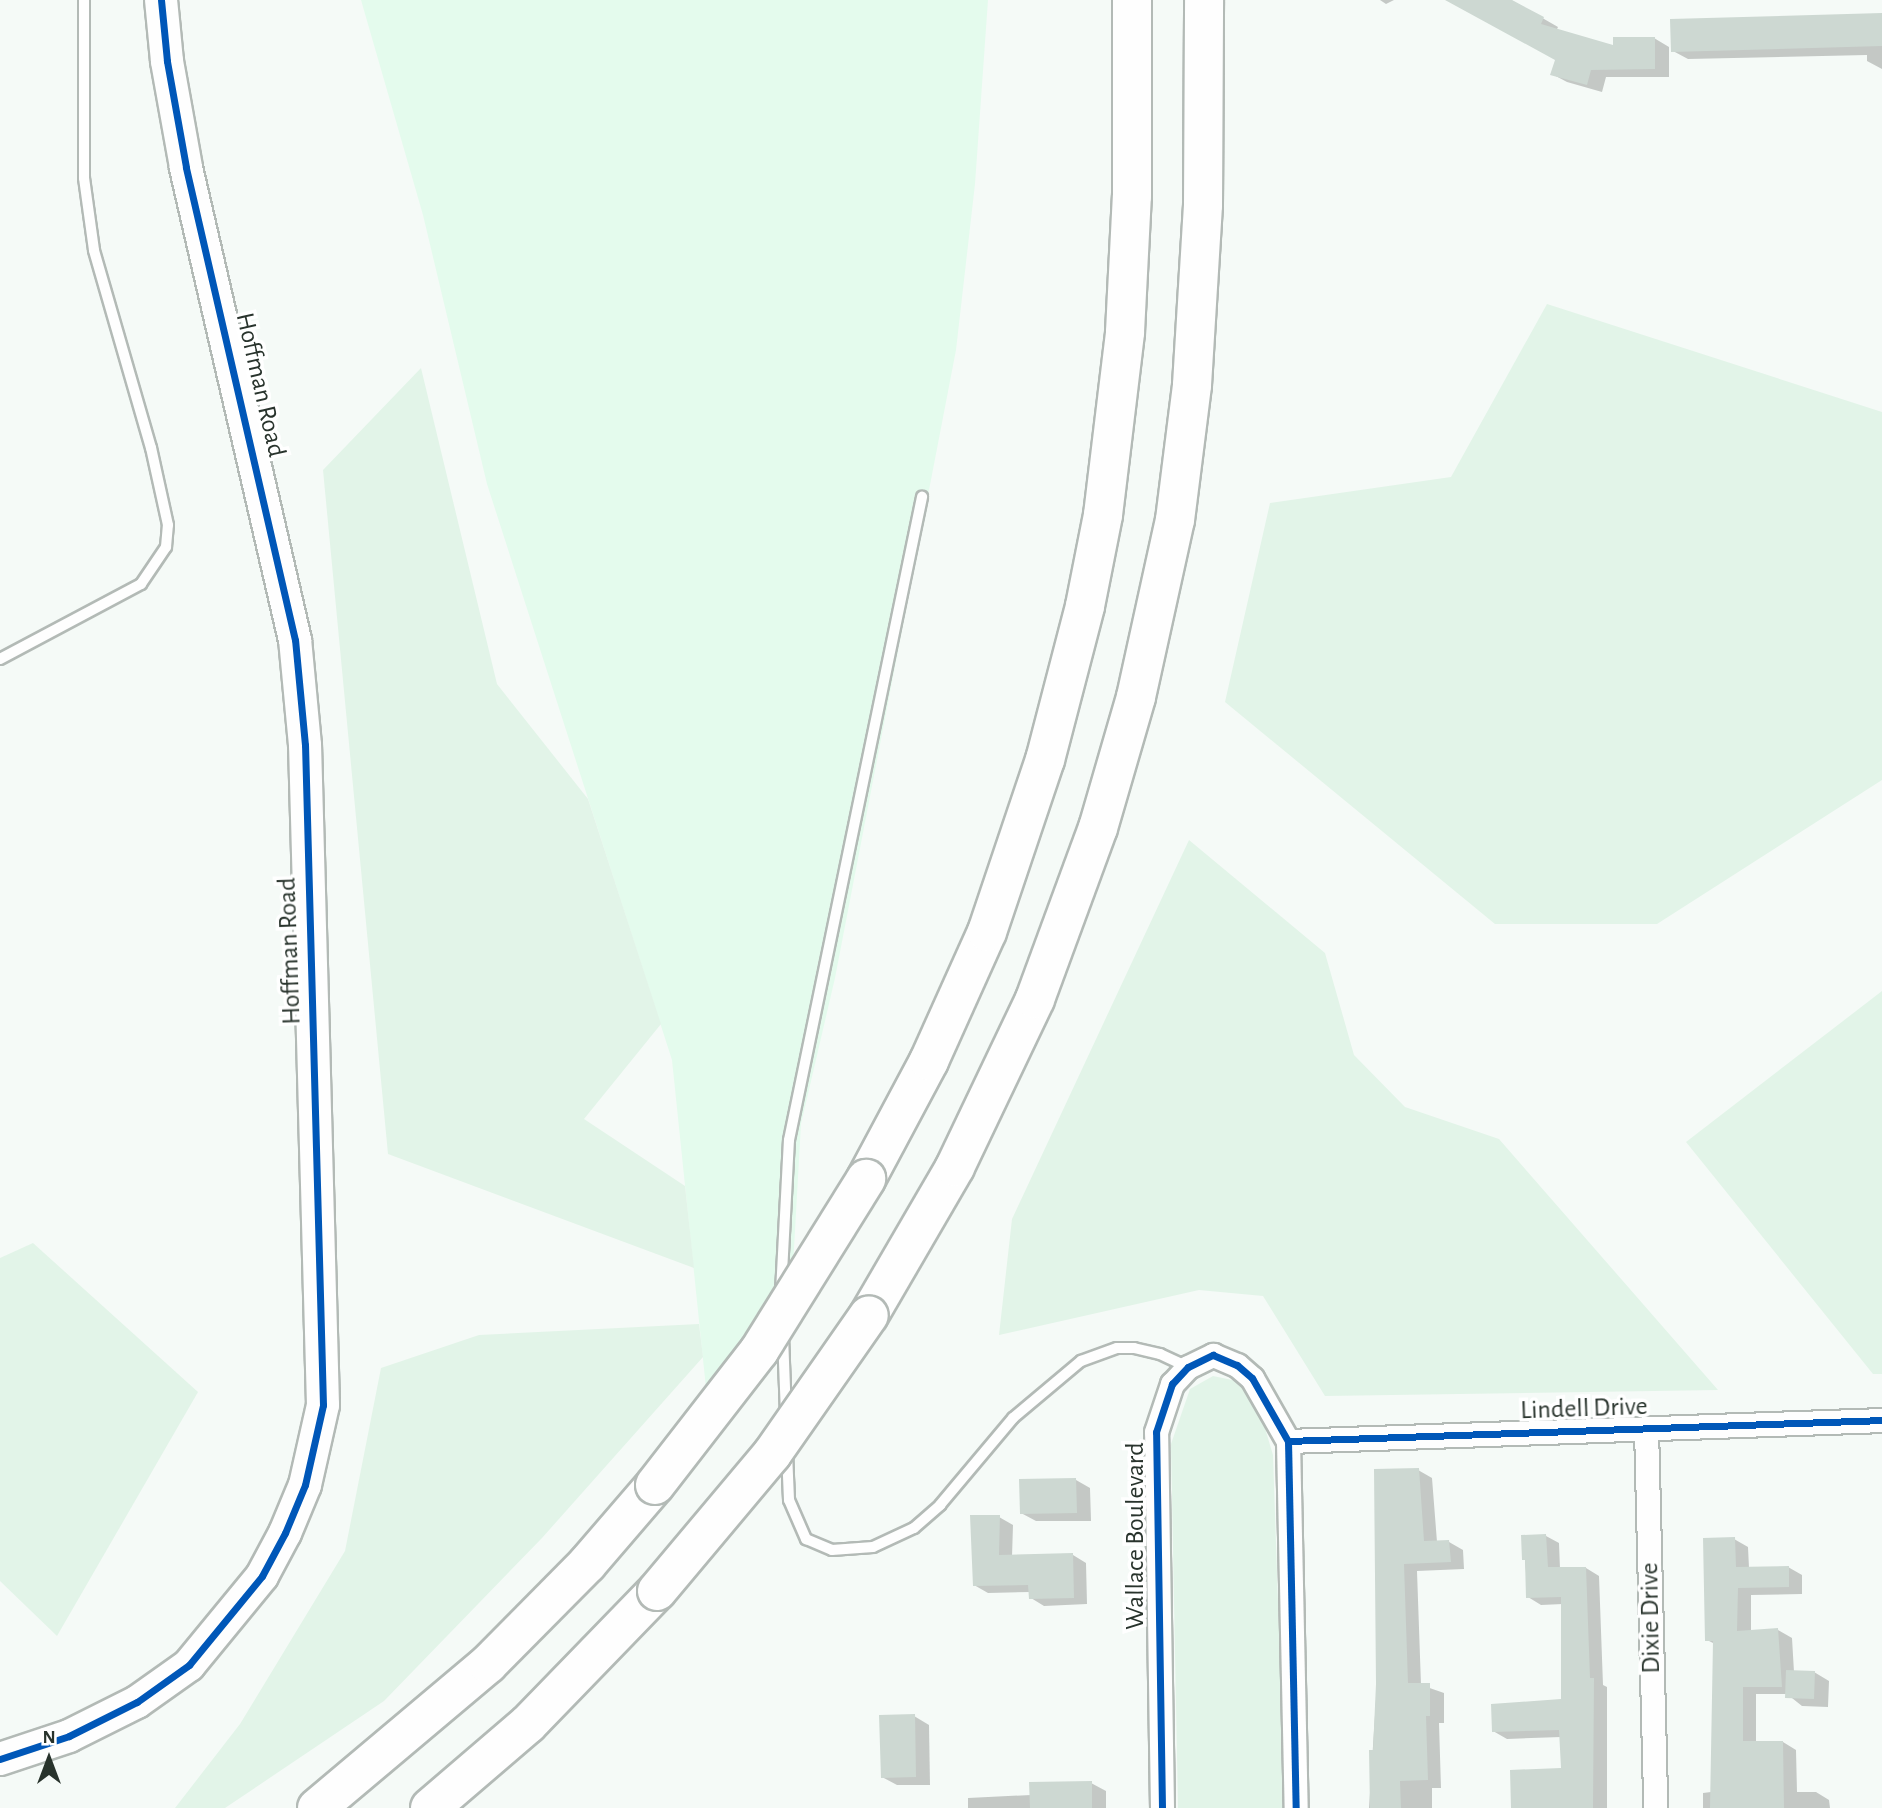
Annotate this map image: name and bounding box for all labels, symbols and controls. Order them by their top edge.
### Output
street label: Hoffman Road [228,310,292,460]
street label: Hoffman Road [272,877,308,1025]
street label: Lindell Drive [1520,1391,1648,1427]
street label: Wallace Boulevard [1120,1442,1152,1630]
street label: Dixie Drive [1634,1562,1668,1674]
north arrow [14,1724,84,1794]
text: N [42,1728,56,1747]

